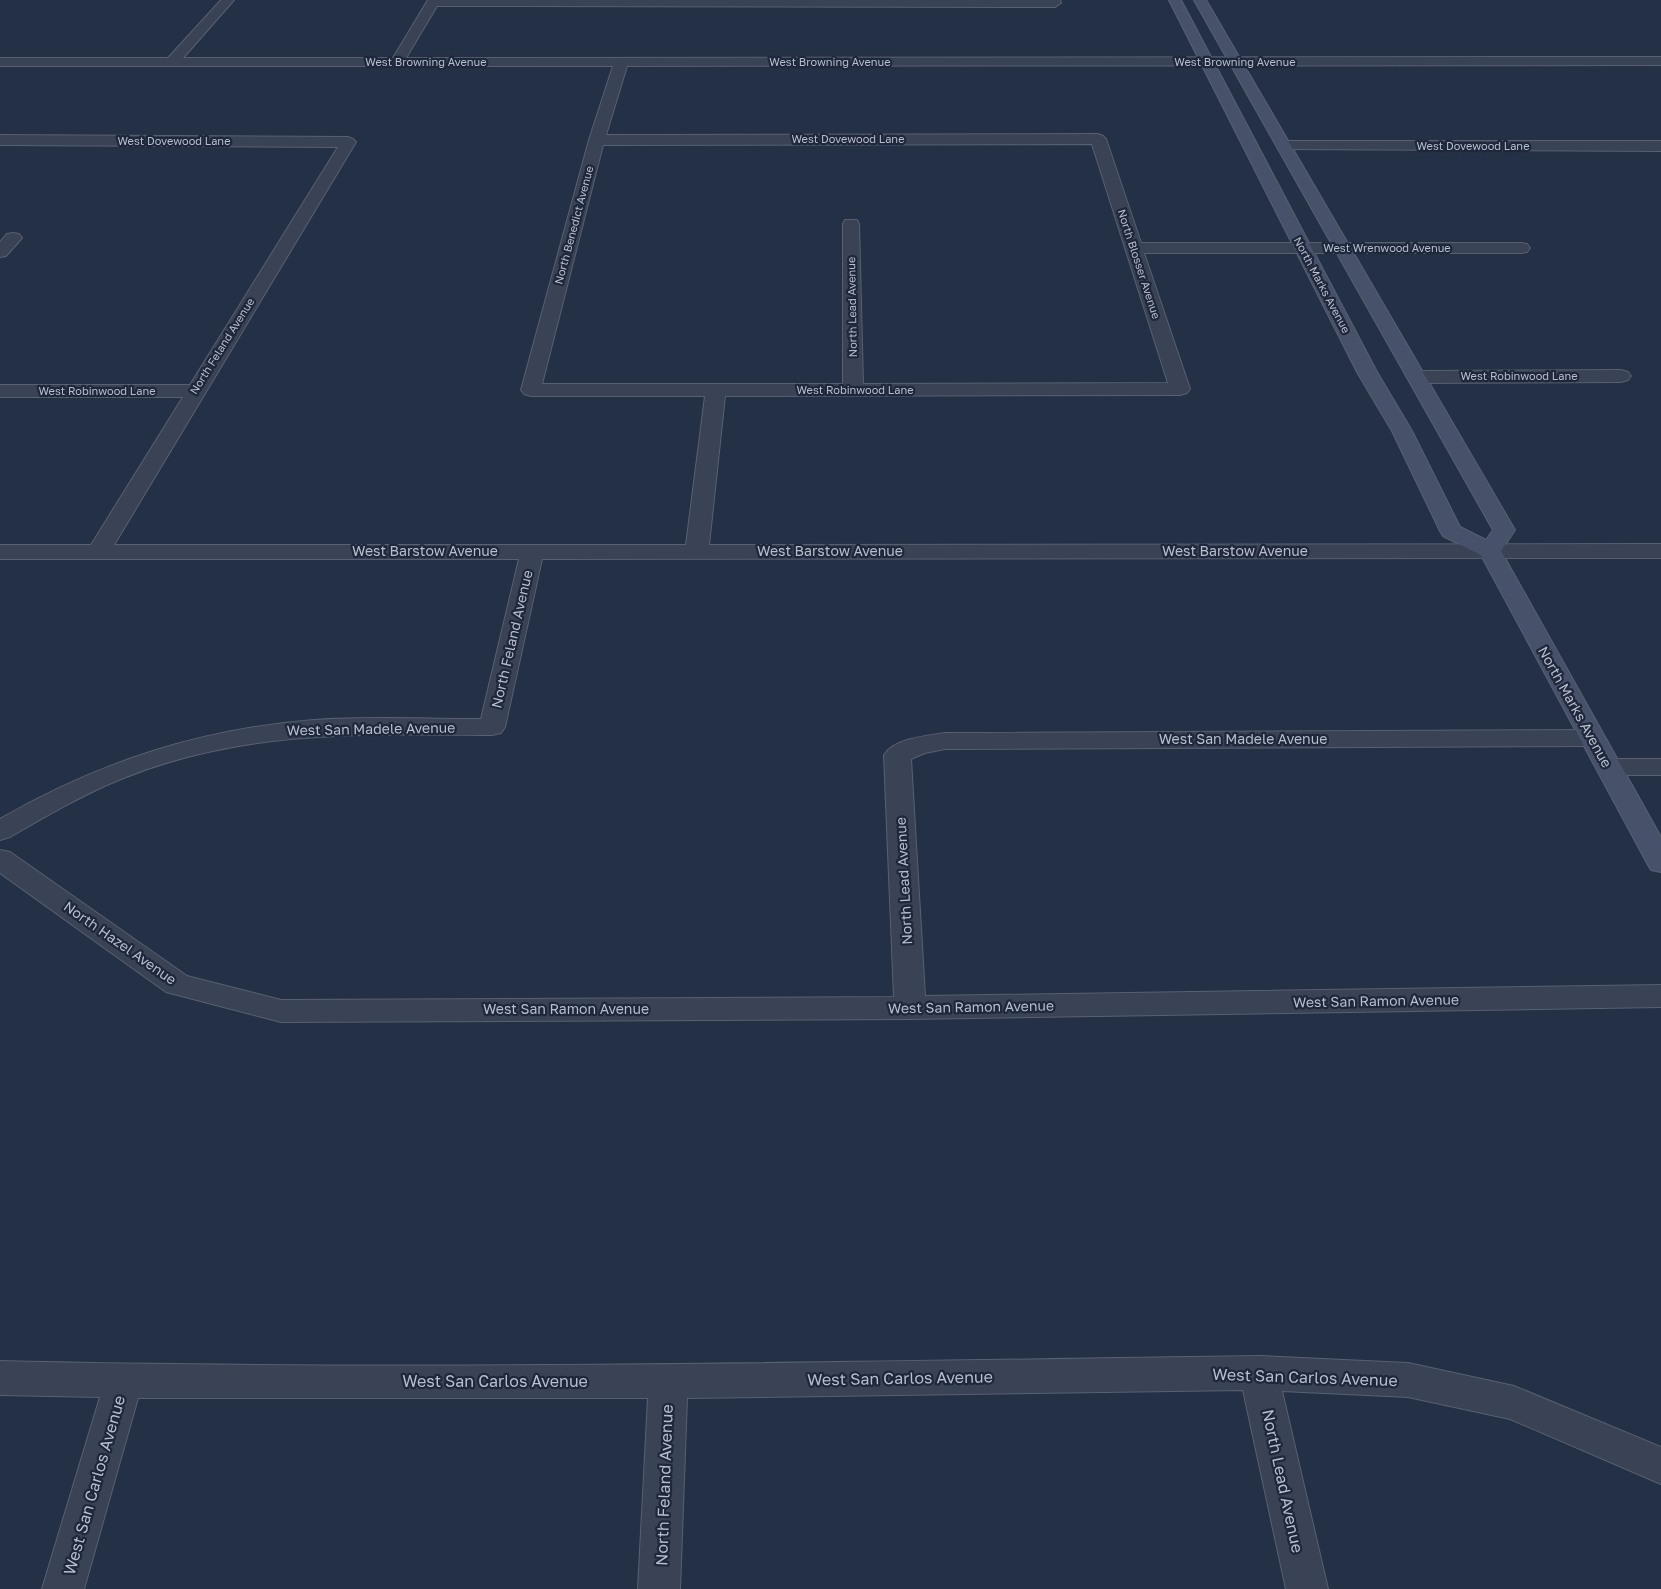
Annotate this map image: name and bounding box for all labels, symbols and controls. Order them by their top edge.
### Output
street label: West Browning Avenue [365,55,487,68]
street label: West Browning Avenue [769,55,891,68]
street label: West Browning Avenue [1174,55,1296,68]
street label: West Dovewood Lane [791,132,905,145]
street label: West Dovewood Lane [117,134,231,147]
street label: West Dovewood Lane [1416,139,1530,152]
street label: North Benedict Avenue [551,164,596,285]
street label: North Blosser Avenue [1116,207,1163,320]
street label: North Marks Avenue [1292,234,1353,335]
street label: West Wrenwood Avenue [1323,241,1451,254]
street label: North Lead Avenue [844,257,859,357]
street label: North Feland Avenue [187,295,257,396]
street label: West Robinwood Lane [1460,369,1578,382]
street label: West Robinwood Lane [796,383,914,396]
street label: West Robinwood Lane [38,384,156,397]
street label: West Barstow Avenue [352,542,498,559]
street label: West Barstow Avenue [757,542,903,559]
street label: West Barstow Avenue [1162,542,1308,559]
street label: North Feland Avenue [487,568,536,710]
street label: North Marks Avenue [1535,643,1616,770]
street label: West San Madele Avenue [287,719,455,738]
street label: West San Madele Avenue [1159,730,1327,747]
street label: North Lead Avenue [892,817,915,945]
street label: North Hazel Avenue [61,897,180,988]
street label: West San Ramon Avenue [1293,991,1459,1010]
street label: West San Ramon Avenue [888,997,1054,1016]
street label: West San Ramon Avenue [483,1000,649,1017]
street label: West San Carlos Avenue [1212,1364,1398,1390]
street label: West San Carlos Avenue [807,1366,993,1390]
street label: West San Carlos Avenue [402,1371,588,1391]
street label: West San Carlos Avenue [59,1393,129,1577]
street label: North Feland Avenue [651,1404,677,1566]
street label: North Lead Avenue [1258,1407,1308,1555]

